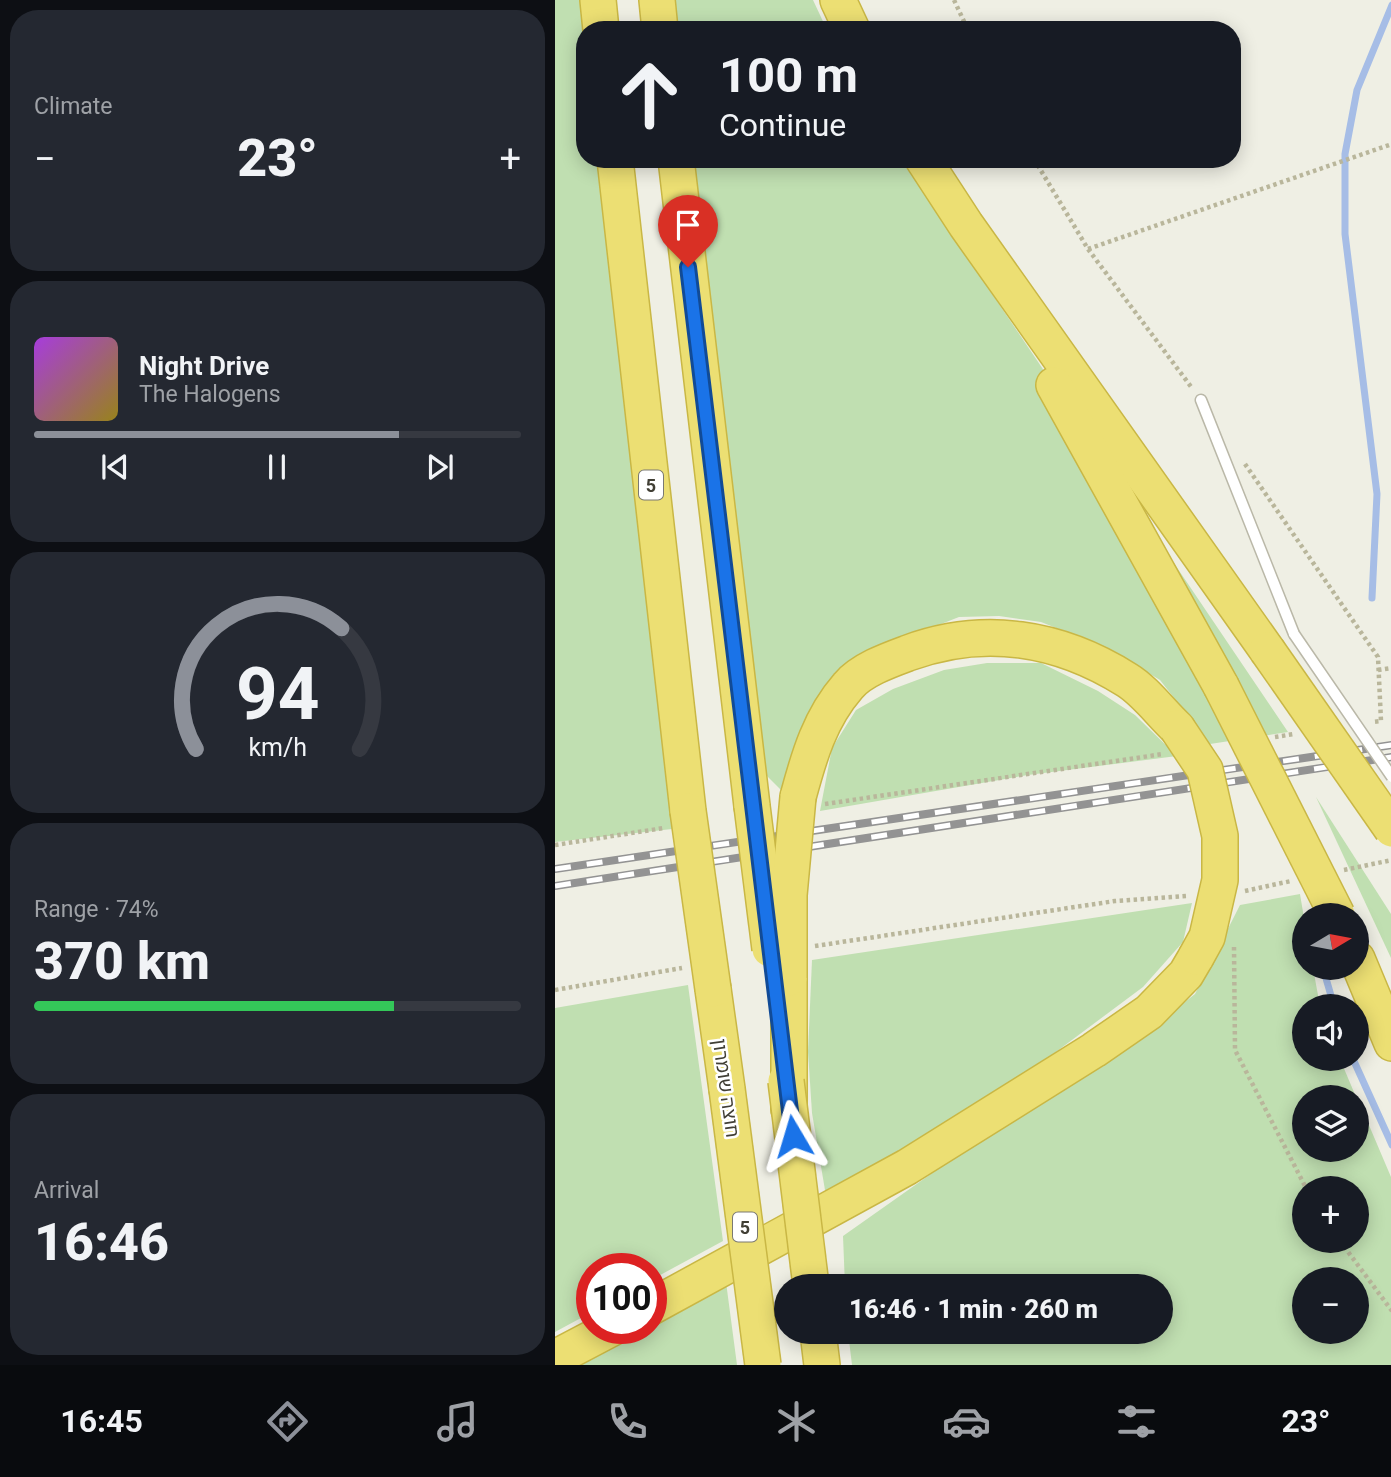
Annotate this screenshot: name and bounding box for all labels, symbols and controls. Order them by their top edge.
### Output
text: 100 m [719,47,858,104]
icon: ahead [604,49,695,140]
text: Climate [34,93,113,120]
text: Continue [719,106,846,144]
text: 23° [237,128,318,189]
text: − [34,137,56,181]
text: + [499,137,521,181]
pin [658,195,718,267]
icon: arrive [669,206,707,244]
text: Night Drive [139,351,269,381]
text: The Halogens [139,381,281,408]
icon: previous [96,448,134,486]
icon: pause [258,448,296,486]
icon: next [421,448,459,486]
road number: 5 [639,471,663,500]
text: 94 [236,651,319,737]
text: km/h [248,732,307,761]
text: Range · 74% [34,896,159,923]
north arrow [1292,903,1369,980]
map controls [1292,903,1369,1344]
text: 370 km [34,931,210,992]
button: sound [1292,994,1369,1071]
street label: חוצה שומרון [708,1037,744,1139]
button: layers [1292,1085,1369,1162]
position arrow [756,1099,830,1173]
button: + [1292,1176,1369,1253]
text: Arrival [34,1177,99,1204]
text: 16:46 [34,1212,169,1273]
road number: 5 [733,1212,757,1242]
speed limit sign: 100 [576,1253,667,1344]
button: − [1292,1267,1369,1344]
text: 16:46 · 1 min · 260 m [849,1294,1098,1324]
icon: directions [263,1397,312,1446]
icon: music [433,1397,482,1446]
icon: phone [603,1397,652,1446]
icon: climate [772,1397,821,1446]
icon: car [942,1397,991,1446]
icon: filters [1112,1397,1161,1446]
text: 16:45 [60,1402,143,1440]
text: 23° [1281,1402,1331,1440]

